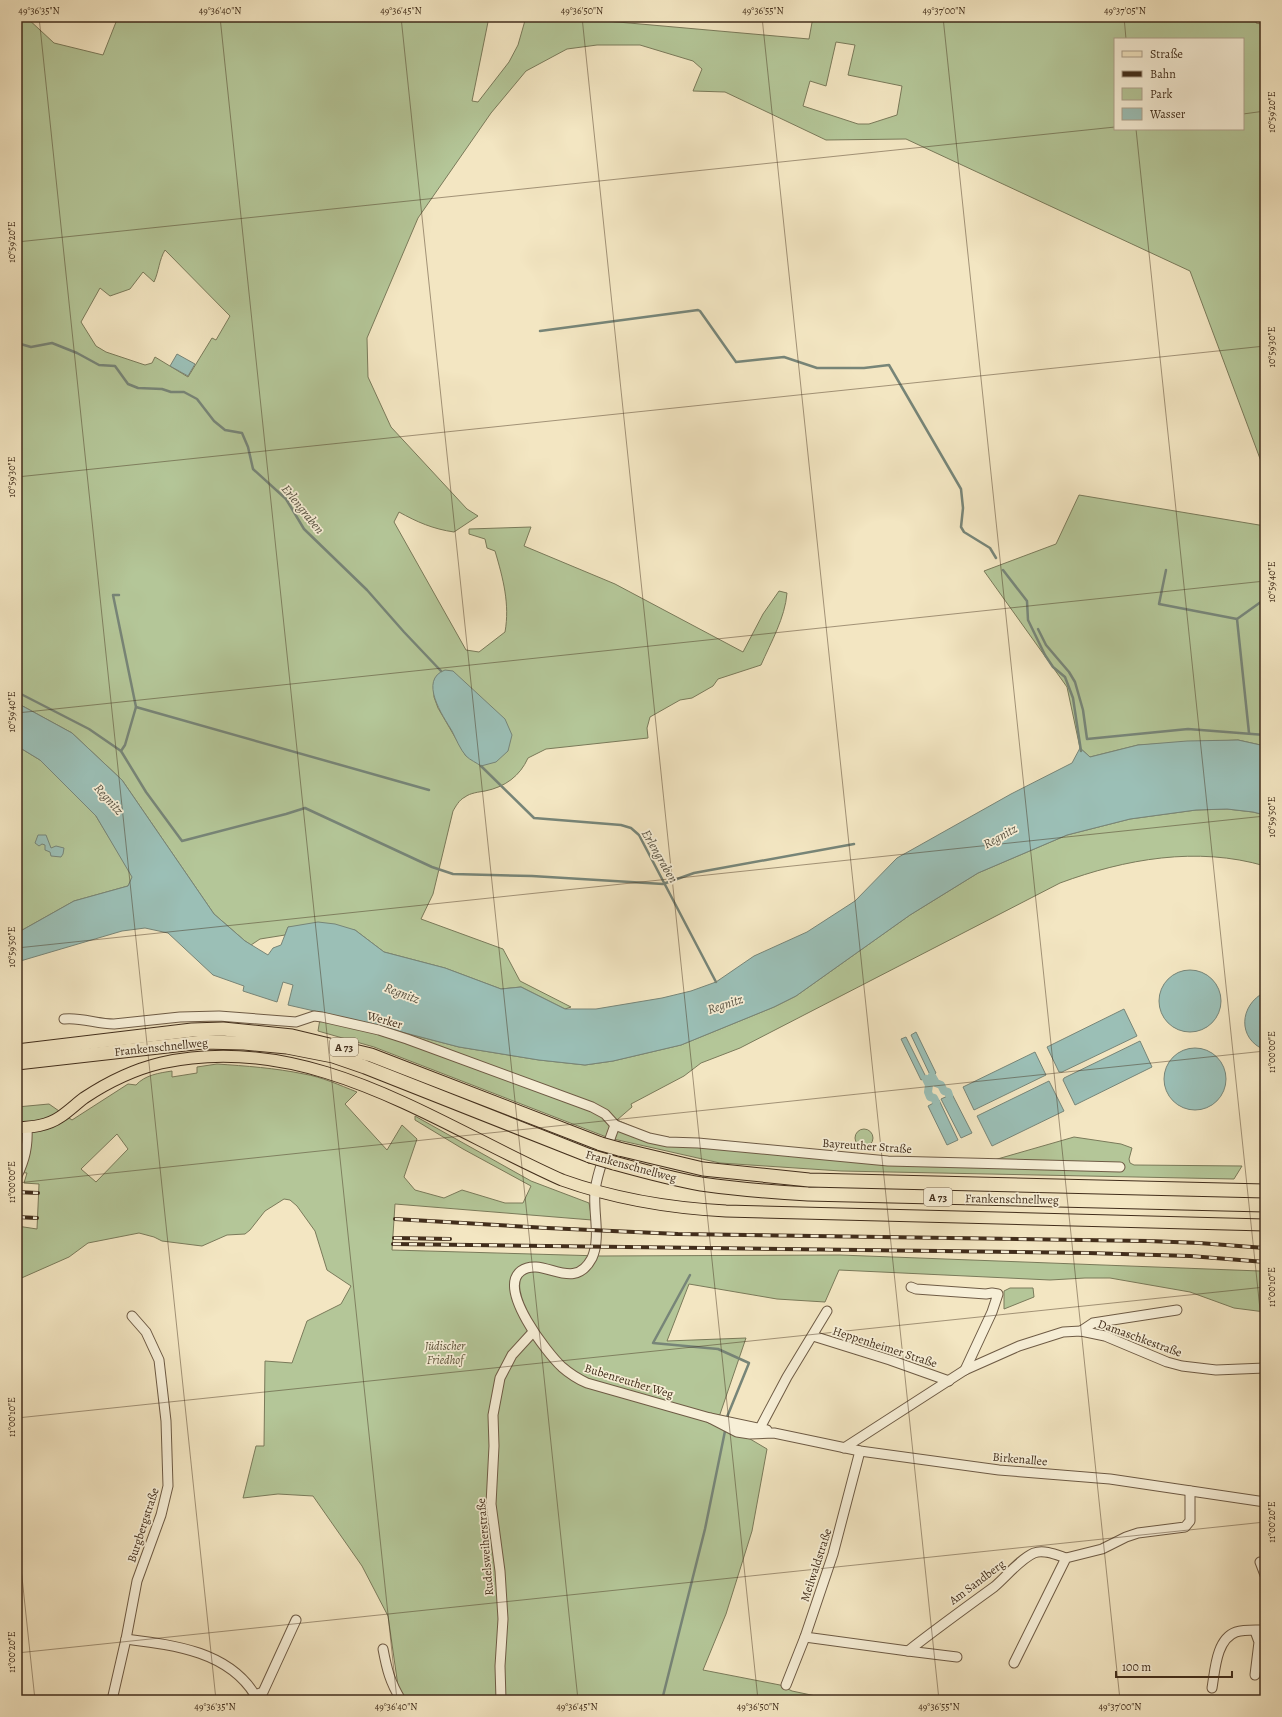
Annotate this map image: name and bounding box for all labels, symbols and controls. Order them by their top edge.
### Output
text: 49°36'35"N [18,4,60,17]
text: 49°36'40"N [199,4,241,17]
text: 49°36'45"N [380,4,422,17]
text: 49°36'50"N [561,4,603,17]
text: 49°36'55"N [742,4,784,17]
text: 49°37'00"N [922,4,966,17]
text: 49°37'05"N [1104,4,1146,17]
legend [1114,38,1244,130]
text: Straße [1150,46,1183,62]
text: Bahn [1150,66,1176,82]
text: Park [1150,86,1173,102]
text: 10°59'20"E [1265,91,1278,133]
text: Wasser [1149,106,1186,122]
text: 10°59'20"E [5,221,18,263]
text: 10°59'30"E [1265,327,1278,367]
text: 10°59'30"E [5,457,18,497]
water label: Erlengraben [278,481,328,537]
text: 10°59'40"E [1265,561,1278,603]
text: 10°59'40"E [5,691,18,733]
water label: Regnitz [91,780,128,819]
text: 10°59'50"E [1265,796,1278,837]
water label: Regnitz [980,819,1021,852]
water label: Erlengraben [638,826,682,886]
text: 10°59'50"E [5,926,18,967]
water label: Regnitz [382,979,423,1008]
water label: Regnitz [705,990,746,1018]
street label: Werker [365,1007,405,1033]
text: 11°00'00"E [1265,1031,1278,1073]
street label: Frankenschnellweg [113,1034,209,1060]
road number: A 73 [330,1038,358,1056]
street label: Bayreuther Straße [822,1135,912,1157]
street label: Frankenschnellweg [584,1146,678,1186]
text: 11°00'00"E [5,1161,18,1203]
road number: A 73 [924,1188,952,1206]
street label: Frankenschnellweg [965,1190,1059,1208]
text: 11°00'10"E [1265,1267,1278,1307]
street label: Damaschkestraße [1096,1315,1184,1361]
street label: Heppenheimer Straße [831,1323,939,1371]
park label: Jüdischer Friedhof [424,1338,466,1368]
street label: Bubenreuther Weg [583,1360,675,1402]
text: 11°00'10"E [5,1397,18,1437]
street label: Birkenallee [992,1449,1048,1469]
street label: Burgbergstraße [123,1486,163,1564]
street label: Rudelsweiherstraße [473,1498,497,1596]
text: 11°00'20"E [1265,1501,1278,1543]
street label: Meilwaldstraße [797,1526,835,1604]
street label: Am Sandberg [945,1556,1008,1609]
text: 11°00'20"E [5,1631,18,1673]
scale bar [1116,1653,1232,1679]
text: 100 m [1122,1659,1151,1675]
text: 49°36'35"N [194,1700,236,1713]
text: 49°36'40"N [375,1700,417,1713]
text: 49°36'45"N [556,1700,598,1713]
text: 49°36'50"N [737,1700,779,1713]
text: 49°36'55"N [918,1700,960,1713]
text: 49°37'00"N [1098,1700,1142,1713]

